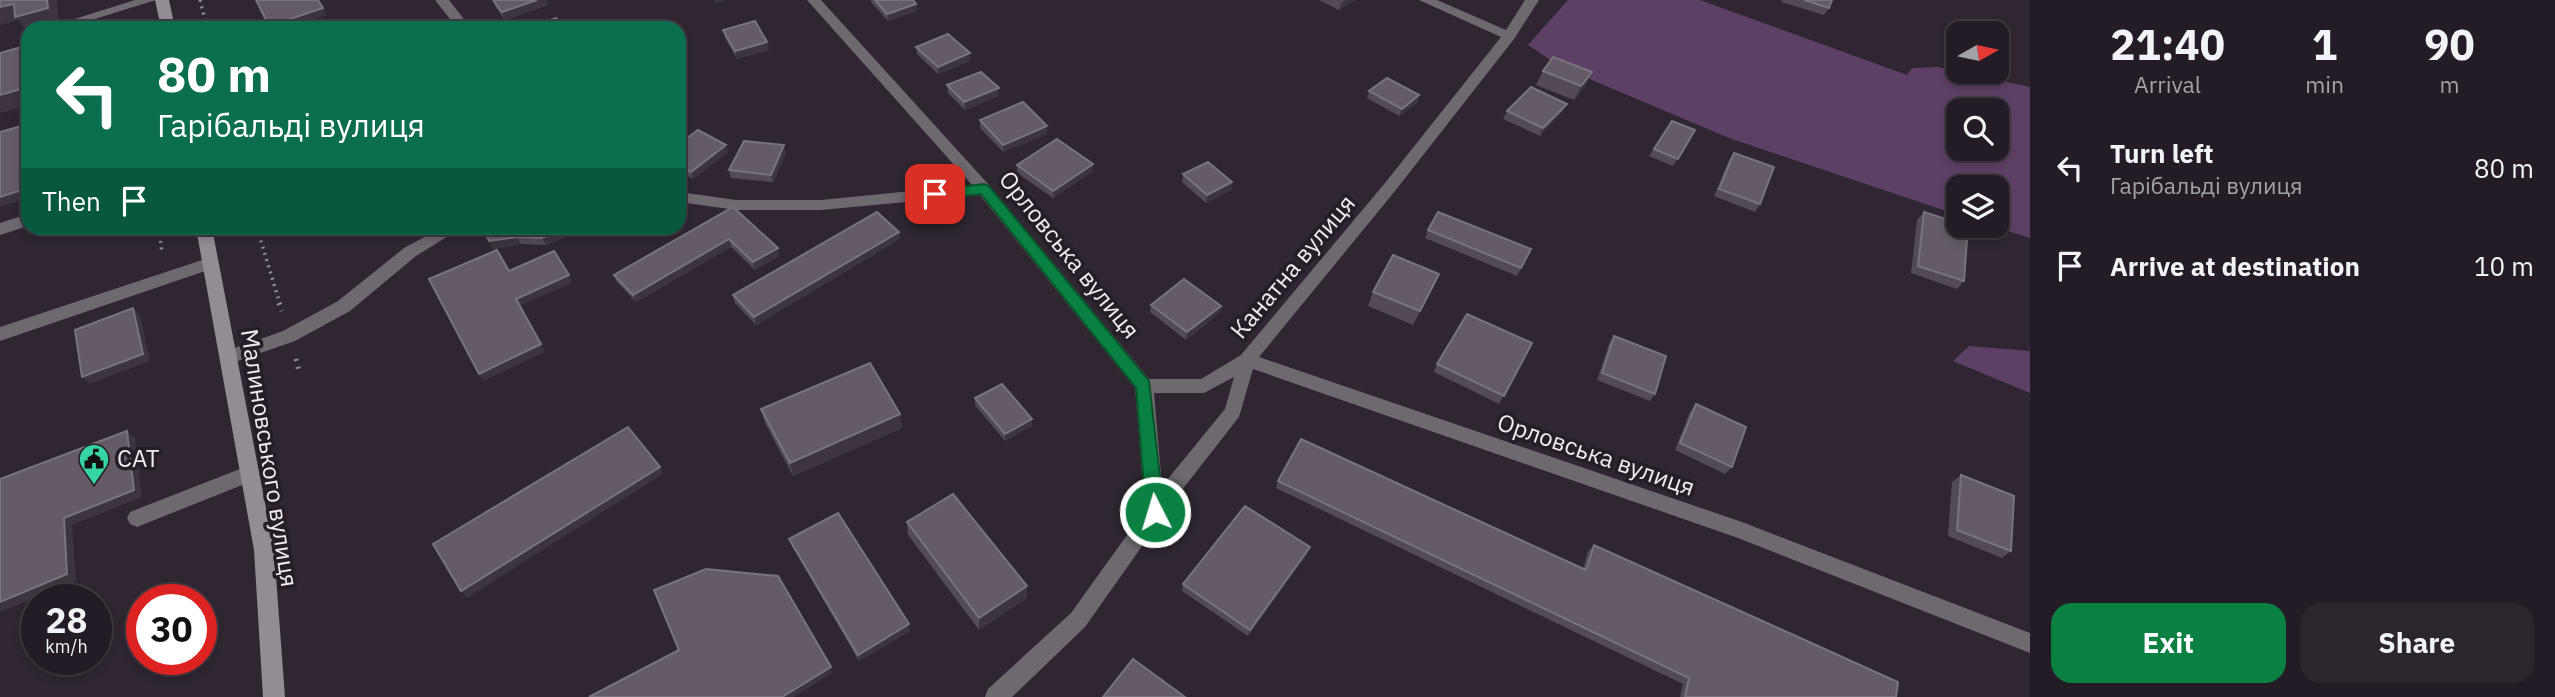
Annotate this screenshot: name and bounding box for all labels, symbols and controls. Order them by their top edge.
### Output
text: 21:40 [2110,17,2225,72]
text: 1 [2312,17,2337,72]
text: 90 [2424,17,2475,72]
north arrow [1946,21,2009,84]
map controls [1946,21,2009,238]
text: 80 m [157,42,271,105]
icon: left [42,49,133,140]
text: Arrival [2134,69,2201,99]
text: min [2305,69,2344,99]
text: m [2439,69,2460,99]
button: search [1946,98,2009,161]
text: Гарібальді вулиця [157,104,425,146]
text: Turn left [2110,136,2213,170]
icon: left [2051,149,2089,187]
text: 80 m [2474,151,2534,185]
pin [905,164,965,224]
street label: Орловська вулиця [992,164,1147,345]
text: Гарібальді вулиця [2110,170,2303,200]
icon: arrive [916,175,954,213]
button: layers [1946,175,2009,238]
icon: arrive [115,182,153,220]
text: Then [42,184,101,218]
street label: Канатна вулиця [1223,188,1362,345]
icon: arrive [2051,247,2089,285]
text: Arrive at destination [2110,249,2360,283]
text: 10 m [2474,249,2534,283]
street label: Малиновського вулиця [234,327,306,589]
street label: Орловська вулиця [1493,405,1699,503]
public building icon: САТ [77,442,111,486]
place label: САТ [117,442,160,474]
position arrow [1118,475,1192,549]
speed limit sign: 30 [126,584,217,675]
text: 28 [45,597,88,643]
button: Exit [2051,603,2286,683]
button: Share [2300,603,2534,683]
text: km/h [45,635,88,658]

